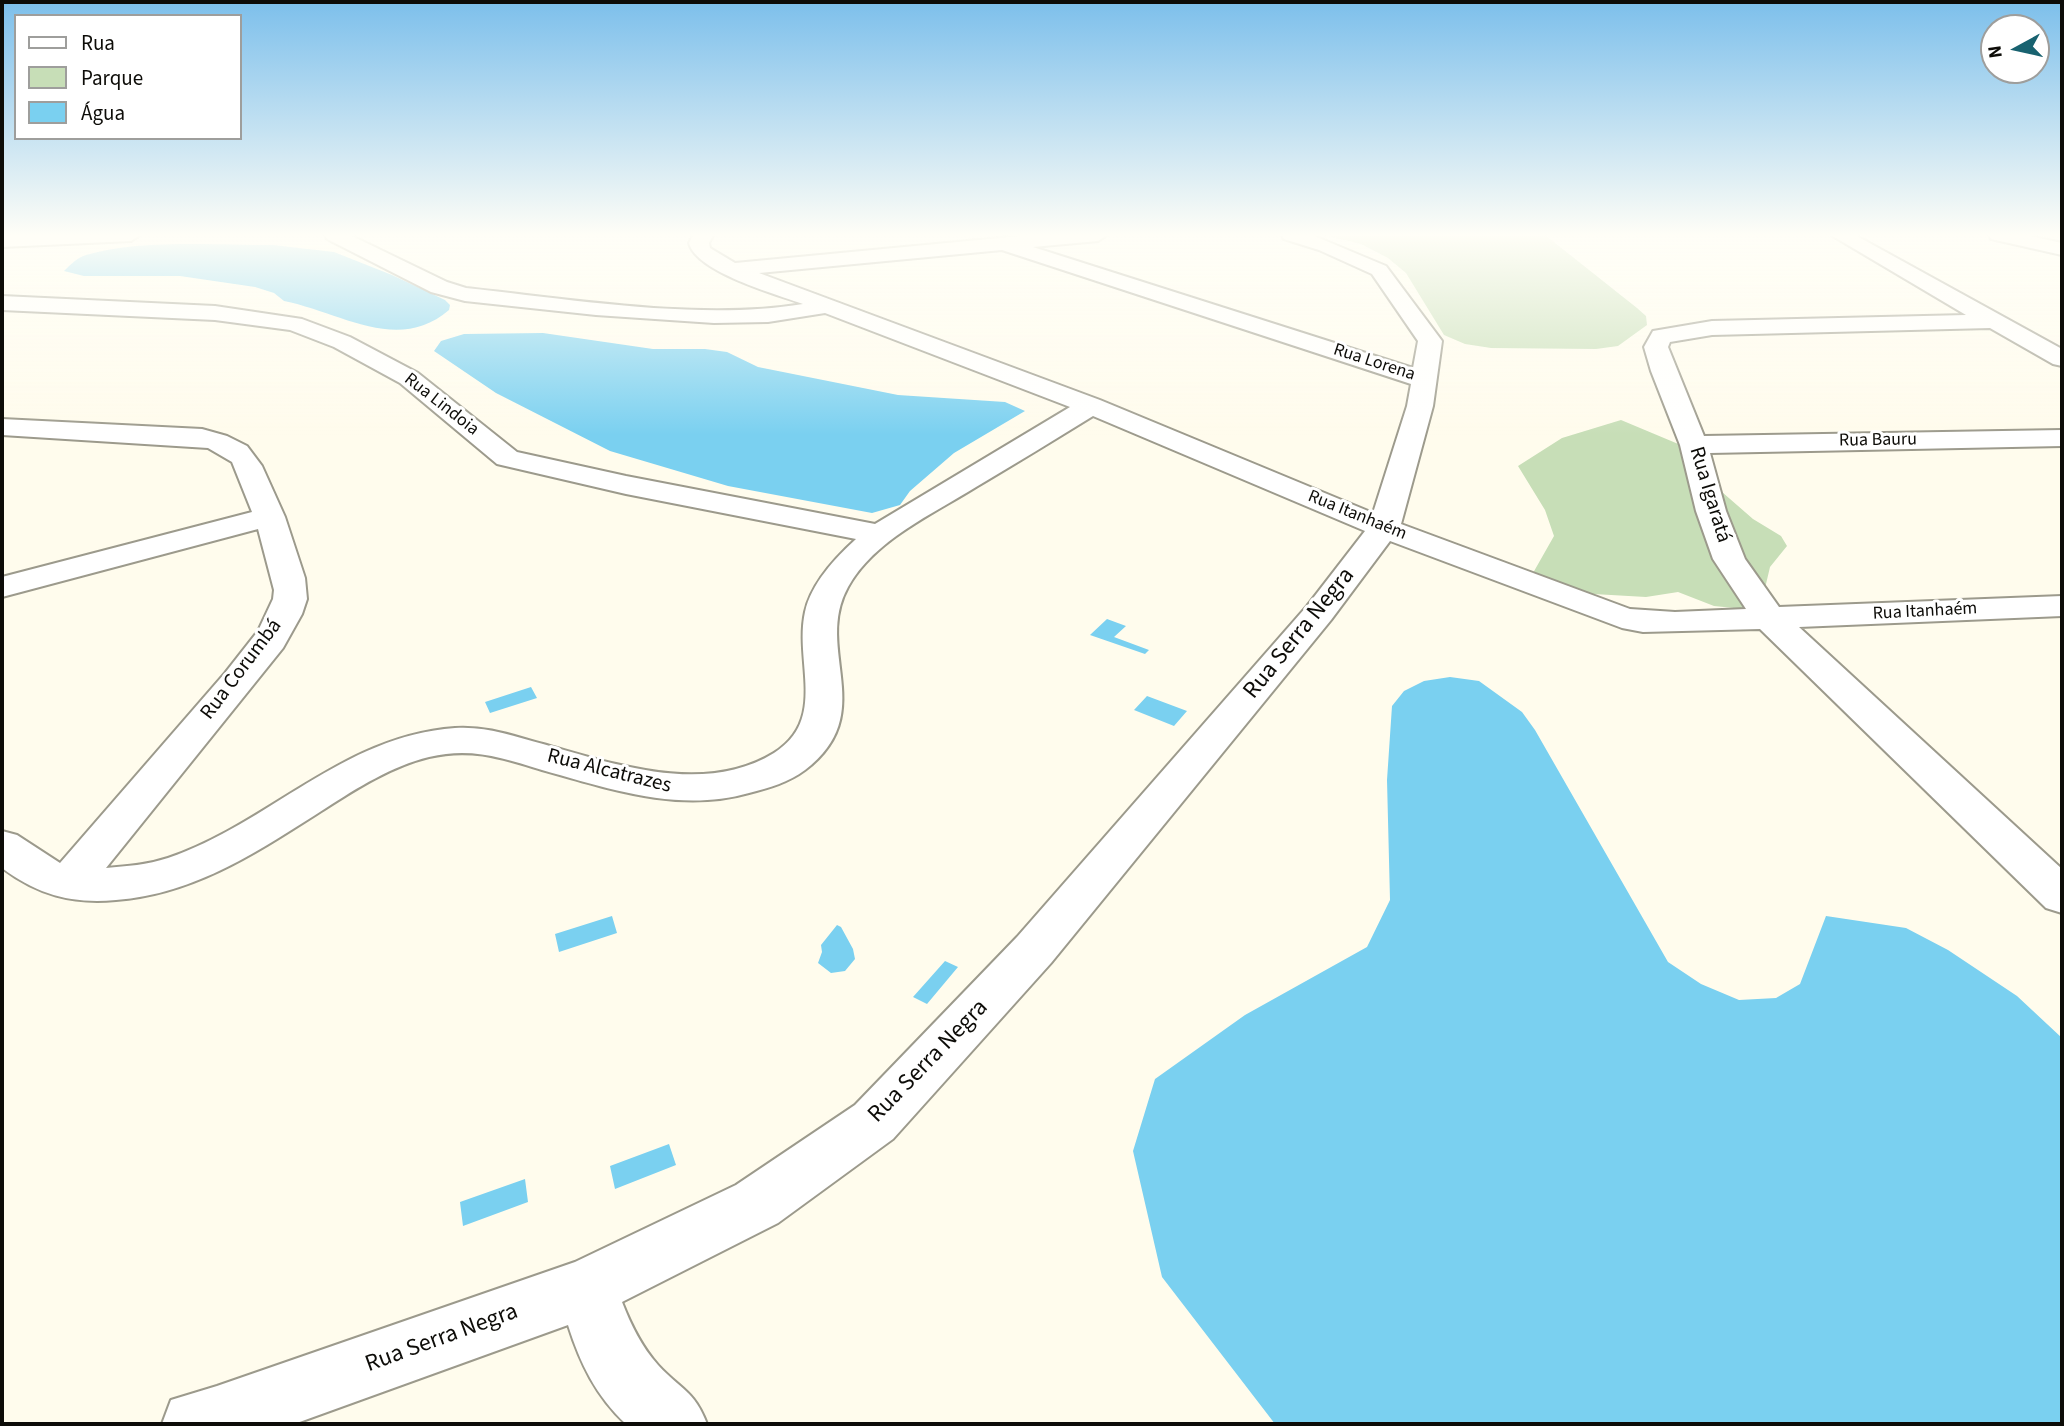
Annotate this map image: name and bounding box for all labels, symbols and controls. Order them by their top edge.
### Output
legend [14,14,242,140]
north arrow [1980,14,2050,84]
text: Rua [81,28,115,58]
text: N [1981,44,2010,60]
text: Parque [81,63,143,93]
text: Água [81,98,125,128]
street label: Rua Lorena [1330,340,1418,386]
street label: Rua Lindoia [399,369,483,441]
street label: Rua Bauru [1839,430,1917,452]
street label: Rua Igaratá [1683,444,1735,546]
street label: Rua Itanhaém [1304,486,1410,546]
street label: Rua Serra Negra [1238,563,1362,705]
street label: Rua Itanhaém [1872,598,1978,626]
street label: Rua Corumbá [196,615,288,725]
street label: Rua Alcatrazes [544,744,674,800]
street label: Rua Serra Negra [863,994,995,1130]
street label: Rua Serra Negra [362,1298,522,1380]

